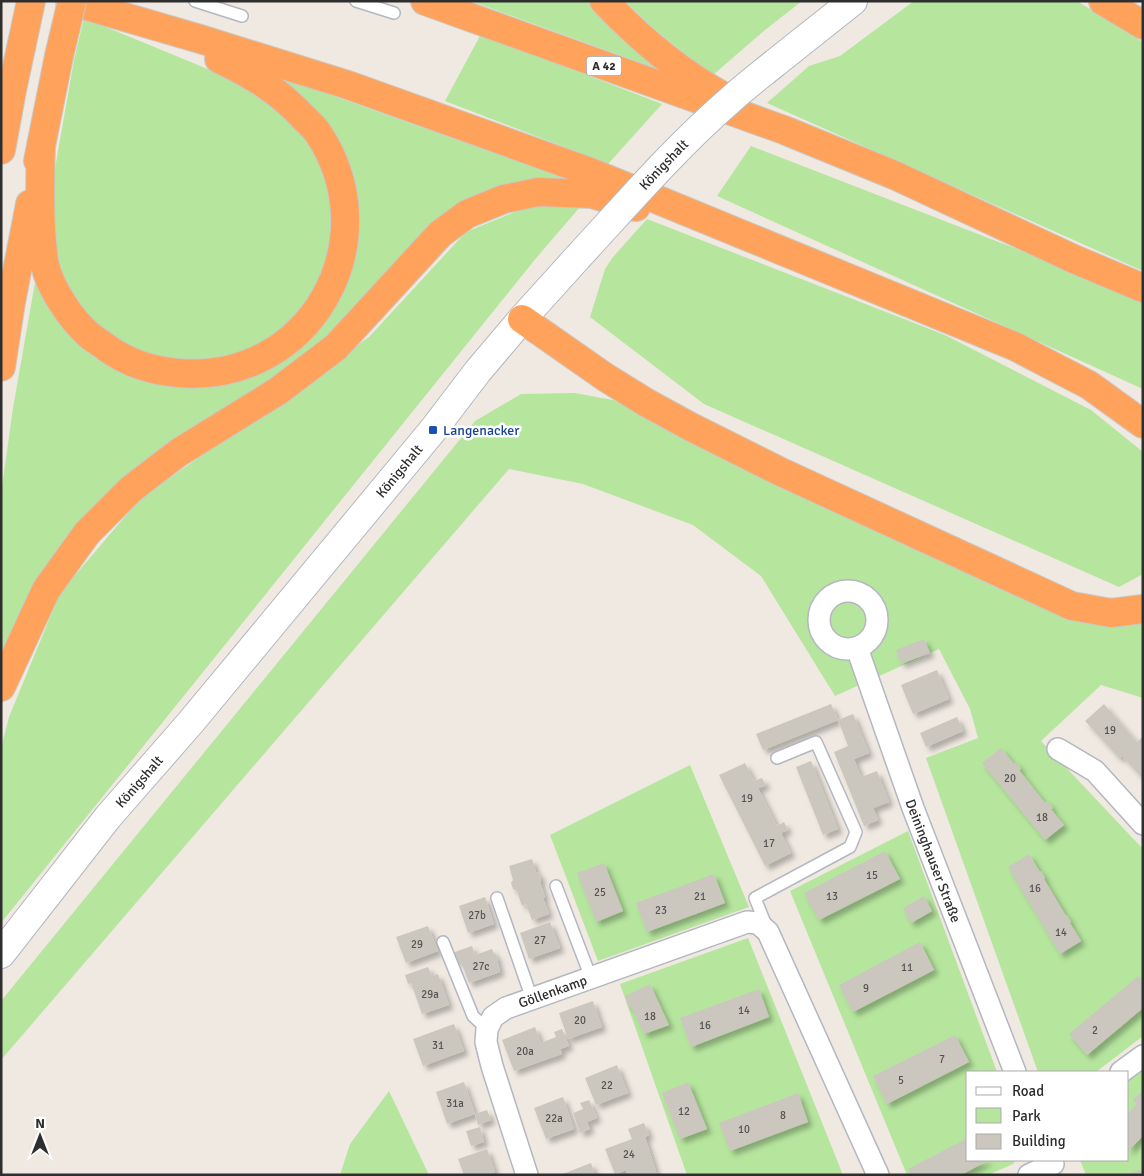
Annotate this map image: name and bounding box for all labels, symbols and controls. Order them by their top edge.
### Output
road number: A 42 [586,56,622,76]
street label: Königshalt [636,136,692,194]
place label: Langenacker [443,422,520,439]
marker: Langenacker [427,424,439,436]
street label: Königshalt [372,441,426,501]
house number: 19 [1104,724,1116,737]
street label: Königshalt [112,752,167,811]
house number: 20 [1004,772,1016,785]
house number: 19 [741,792,753,805]
street label: Deininghauser Straße [902,797,964,925]
house number: 18 [1036,811,1048,824]
house number: 17 [763,837,775,850]
house number: 15 [866,869,878,882]
house number: 16 [1029,882,1041,895]
house number: 25 [594,886,606,899]
house number: 21 [694,890,706,903]
house number: 13 [826,890,838,903]
house number: 23 [655,904,667,917]
house number: 27b [468,909,486,922]
house number: 14 [1055,926,1067,939]
house number: 27 [534,934,546,947]
house number: 29 [411,938,423,951]
house number: 27c [472,960,490,973]
house number: 11 [901,961,913,974]
street label: Göllenkamp [516,972,589,1012]
house number: 9 [863,982,869,995]
house number: 29a [421,988,439,1001]
house number: 14 [738,1004,750,1017]
house number: 18 [644,1010,656,1023]
house number: 20 [574,1014,586,1027]
house number: 16 [699,1019,711,1032]
house number: 2 [1092,1024,1098,1037]
house number: 31 [432,1039,444,1052]
house number: 20a [516,1045,534,1058]
house number: 7 [939,1053,945,1066]
legend [966,1071,1129,1161]
house number: 5 [898,1074,904,1087]
house number: 22 [601,1079,613,1092]
text: Road [1012,1082,1044,1100]
house number: 31a [446,1097,464,1110]
house number: 12 [678,1105,690,1118]
text: Park [1012,1107,1041,1125]
house number: 8 [780,1109,786,1122]
north arrow [15,1111,65,1161]
house number: 22a [545,1112,563,1125]
text: N [35,1115,45,1132]
house number: 10 [738,1123,750,1136]
text: Building [1012,1132,1066,1150]
house number: 24 [623,1148,635,1161]

